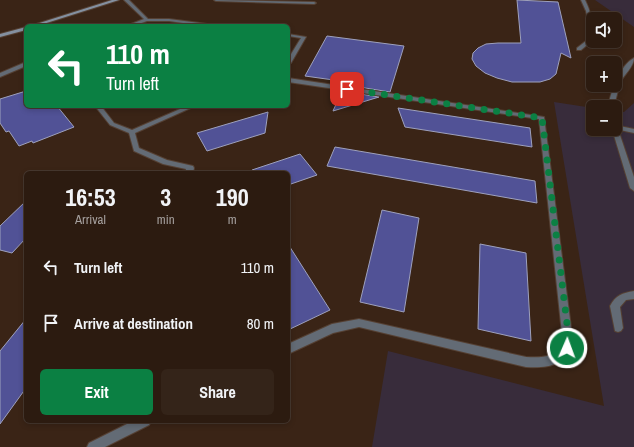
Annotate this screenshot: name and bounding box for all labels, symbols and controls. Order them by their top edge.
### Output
map controls [586,12,622,136]
button: sound [586,12,622,48]
text: 110 m [106,35,170,73]
icon: left [40,40,92,92]
button: + [586,56,622,92]
text: Turn left [106,71,159,96]
pin [330,72,364,106]
icon: arrive [336,78,358,100]
button: − [586,100,622,136]
text: 16:53 [65,181,116,213]
text: 3 [160,181,171,213]
text: 190 [216,181,249,213]
text: Arrival [75,211,106,228]
text: min [157,211,175,228]
text: m [228,211,237,228]
icon: left [40,256,62,278]
text: Turn left [74,257,122,278]
text: 110 m [241,257,274,278]
icon: arrive [40,312,62,334]
text: Arrive at destination [74,313,193,334]
text: 80 m [247,313,274,334]
position arrow [546,327,588,369]
button: Exit [40,369,153,415]
button: Share [161,369,274,415]

